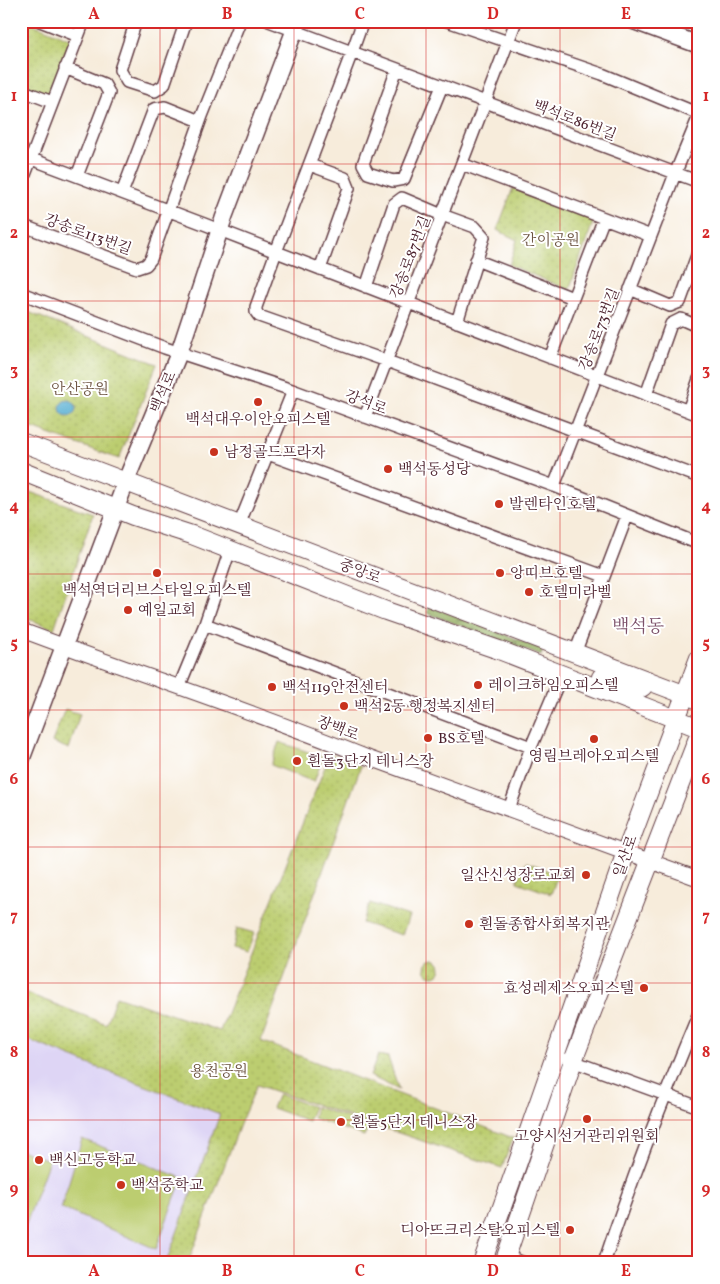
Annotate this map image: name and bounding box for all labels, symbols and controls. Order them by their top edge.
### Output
text: A [88,4,100,26]
text: B [222,4,233,26]
text: C [355,4,365,26]
text: D [487,4,499,26]
text: E [621,4,631,26]
text: 1 [11,86,17,108]
text: 1 [703,86,709,108]
street label: 백석로86번길 [530,96,619,147]
street label: 강송로113번길 [41,210,134,261]
street label: 강송로87번길 [386,213,437,302]
text: 2 [10,223,18,245]
text: 2 [702,223,710,245]
park label: 간이공원 [522,231,580,252]
street label: 강송로73번길 [575,285,626,374]
text: 3 [10,360,18,382]
text: 3 [702,360,710,382]
street label: 백석로 [146,368,183,417]
park label: 안산공원 [51,380,109,401]
street label: 강석로 [341,386,390,421]
marker: 백석대우이안오피스텔 [252,396,264,408]
place label: 백석대우이안오피스텔 [186,410,330,431]
place label: 남정골드프라자 [224,443,326,464]
marker: 남정골드프라자 [208,446,220,458]
place label: 백석동성당 [398,460,471,481]
marker: 백석동성당 [382,463,394,475]
place label: 발렌타인호텔 [509,495,596,516]
text: 4 [9,496,19,518]
text: 4 [701,496,711,518]
marker: 발렌타인호텔 [493,498,505,510]
street label: 중앙로 [335,555,384,590]
place label: 앙띠브호텔 [510,564,582,585]
marker: 백석역더리브스타일오피스텔 [151,567,163,579]
marker: 앙띠브호텔 [494,567,506,579]
place label: 백석역더리브스타일오피스텔 [63,581,251,602]
place label: 호텔미라벨 [539,583,611,604]
marker: 호텔미라벨 [523,586,535,598]
place label: 예일교회 [138,601,196,622]
marker: 예일교회 [122,604,134,616]
district label: 백석동 [612,615,664,640]
text: 5 [10,633,18,655]
text: 5 [702,633,710,655]
place label: 레이크하임오피스텔 [488,676,618,697]
place label: 백석119안전센터 [282,678,388,699]
marker: 레이크하임오피스텔 [472,679,484,691]
marker: 백석119안전센터 [266,681,278,693]
place label: 백석2동 행정복지센터 [354,697,495,718]
marker: 백석2동 행정복지센터 [338,700,350,712]
street label: 장백로 [313,712,362,747]
place label: BS호텔 [438,729,485,750]
marker: BS호텔 [422,732,434,744]
marker: 영림브레아오피스텔 [588,733,600,745]
place label: 영림브레아오피스텔 [529,747,659,768]
place label: 흰돌3단지 테니스장 [307,752,434,773]
marker: 흰돌3단지 테니스장 [291,755,303,767]
text: 6 [10,769,19,791]
text: 6 [702,769,711,791]
street label: 일산로 [609,832,644,881]
place label: 일산신성장로교회 [460,866,576,887]
marker: 일산신성장로교회 [580,869,592,881]
text: 7 [10,906,18,928]
text: 7 [702,906,710,928]
place label: 흰돌종합사회복지관 [479,915,610,936]
marker: 흰돌종합사회복지관 [463,918,475,930]
place label: 효성레제스오피스텔 [504,979,634,1000]
marker: 효성레제스오피스텔 [638,982,650,994]
text: 8 [10,1042,18,1064]
text: 8 [702,1042,710,1064]
park label: 용천공원 [190,1062,248,1083]
place label: 흰돌5단지 테니스장 [351,1113,478,1134]
marker: 고양시선거관리위원회 [581,1113,593,1125]
marker: 흰돌5단지 테니스장 [335,1116,347,1128]
place label: 고양시선거관리위원회 [515,1127,659,1148]
place label: 백신고등학교 [49,1151,136,1172]
marker: 백신고등학교 [33,1154,45,1166]
place label: 백석중학교 [131,1176,204,1197]
text: 9 [10,1179,19,1201]
marker: 백석중학교 [115,1179,127,1191]
text: 9 [702,1179,711,1201]
place label: 디아뜨크리스탈오피스텔 [401,1221,560,1242]
marker: 디아뜨크리스탈오피스텔 [564,1224,576,1236]
text: A [88,1261,100,1283]
text: B [222,1261,233,1283]
text: C [355,1261,365,1283]
text: D [487,1261,499,1283]
text: E [621,1261,631,1283]

